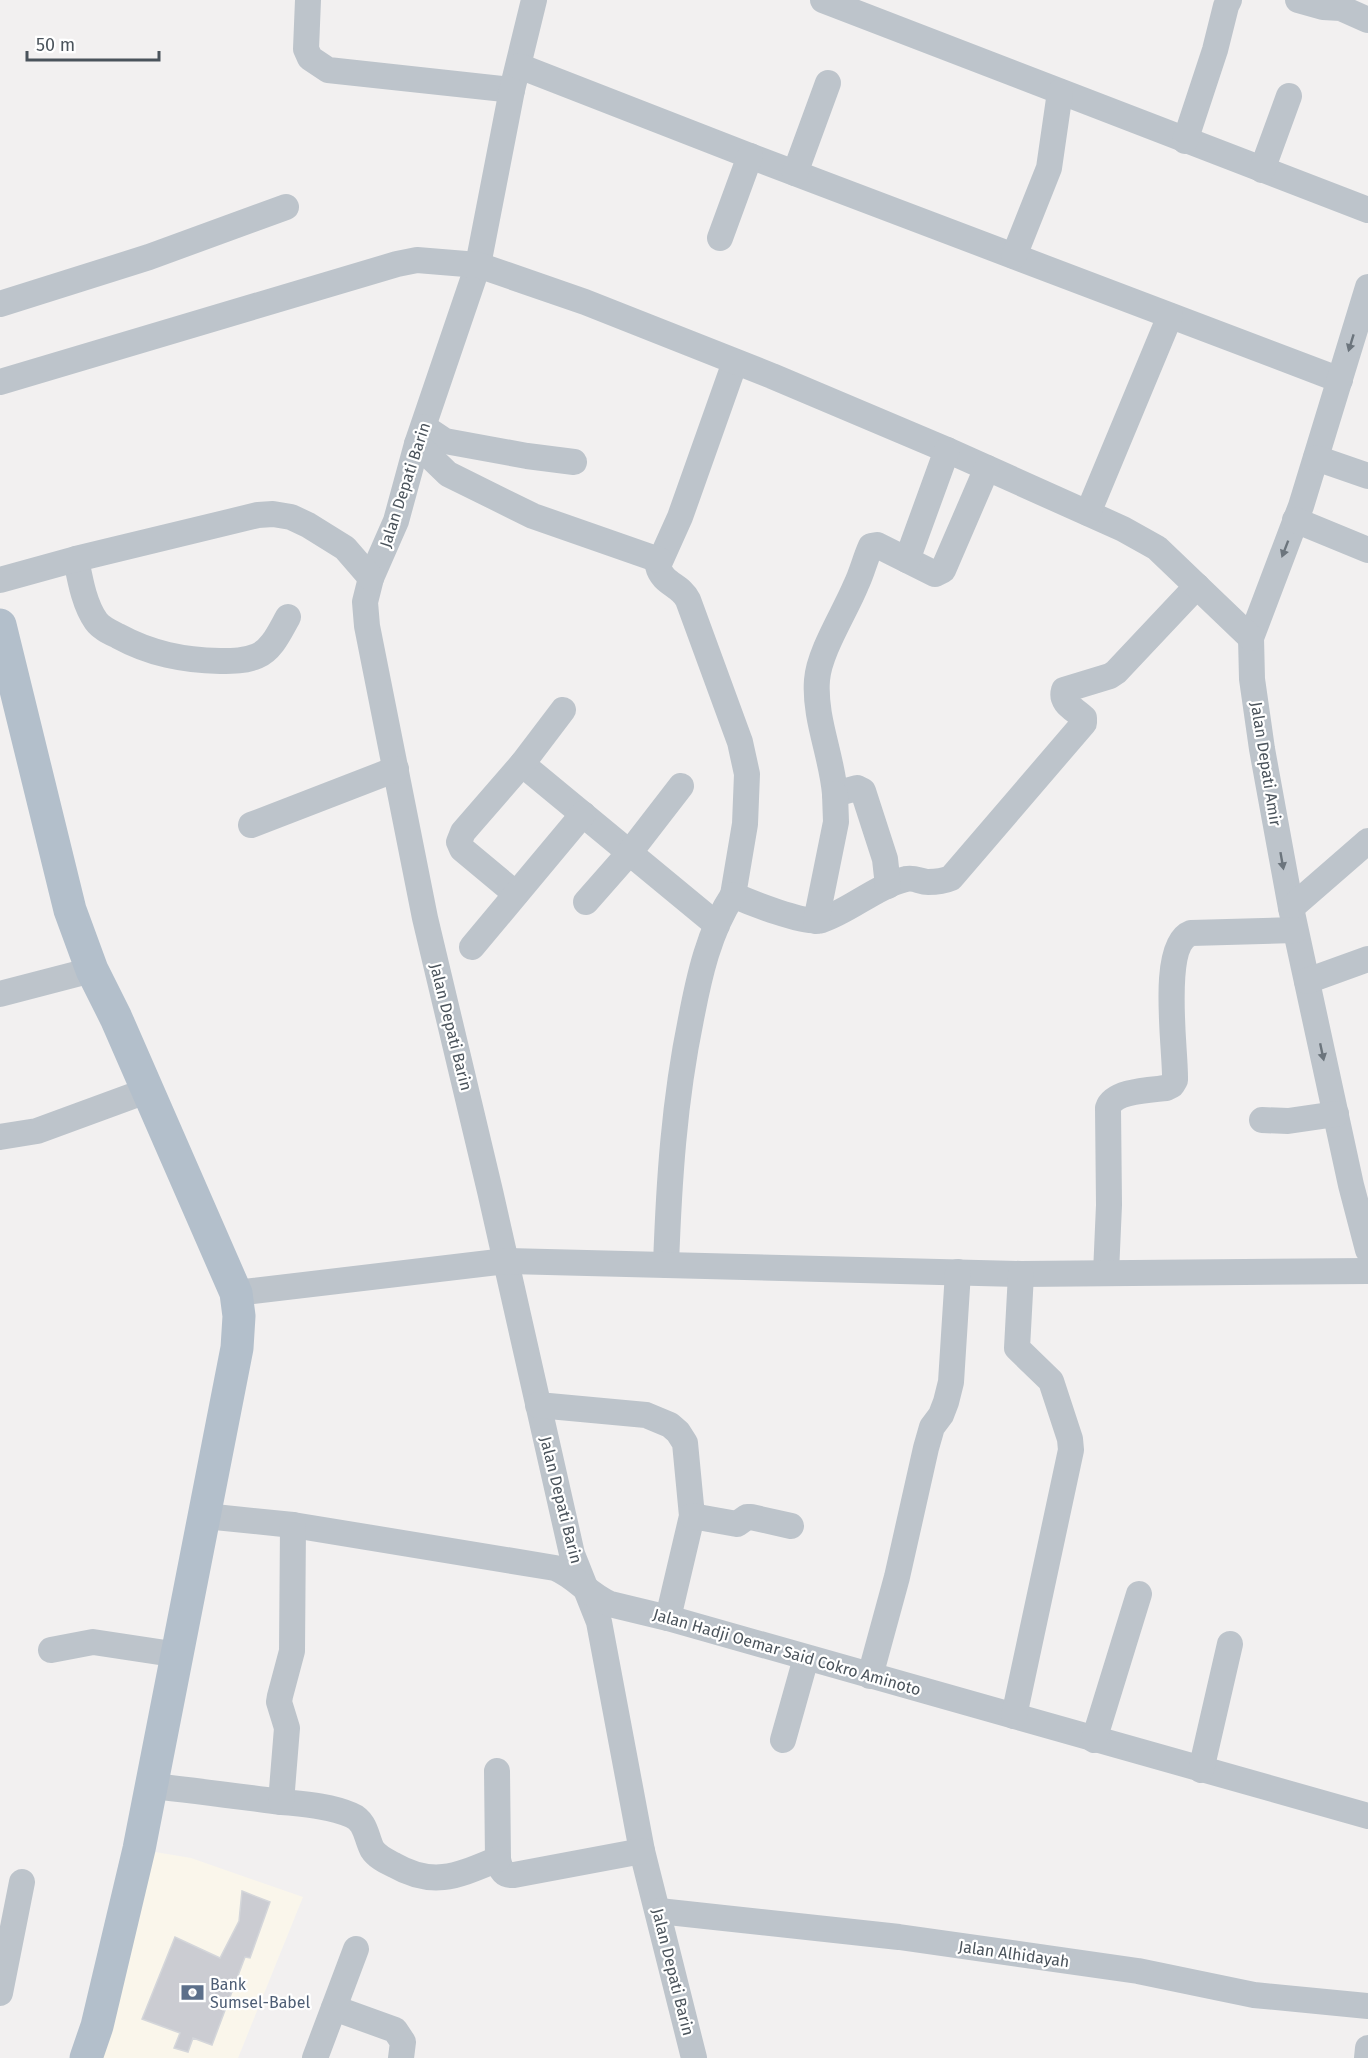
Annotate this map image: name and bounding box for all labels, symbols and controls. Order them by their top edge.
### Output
scale bar [27,24,159,62]
text: 50 m [36,34,75,56]
one-way arrow [1346,334,1355,352]
street label: Jalan Depati Barin [376,420,434,550]
one-way arrow [1279,540,1289,558]
street label: Jalan Depati Amir [1247,701,1285,828]
one-way arrow [1278,851,1287,870]
street label: Jalan Depati Barin [426,961,476,1093]
one-way arrow [1318,1042,1328,1061]
street label: Jalan Depati Barin [536,1434,586,1566]
street label: Jalan Hadji Oemar Said Cokro Aminoto [651,1605,923,1699]
street label: Jalan Depati Barin [648,1906,698,2038]
street label: Jalan Alhidayah [957,1937,1071,1971]
place label: Bank Sumsel-Babel [210,1975,311,2012]
bank icon: Bank Sumsel-Babel [179,1980,205,2006]

